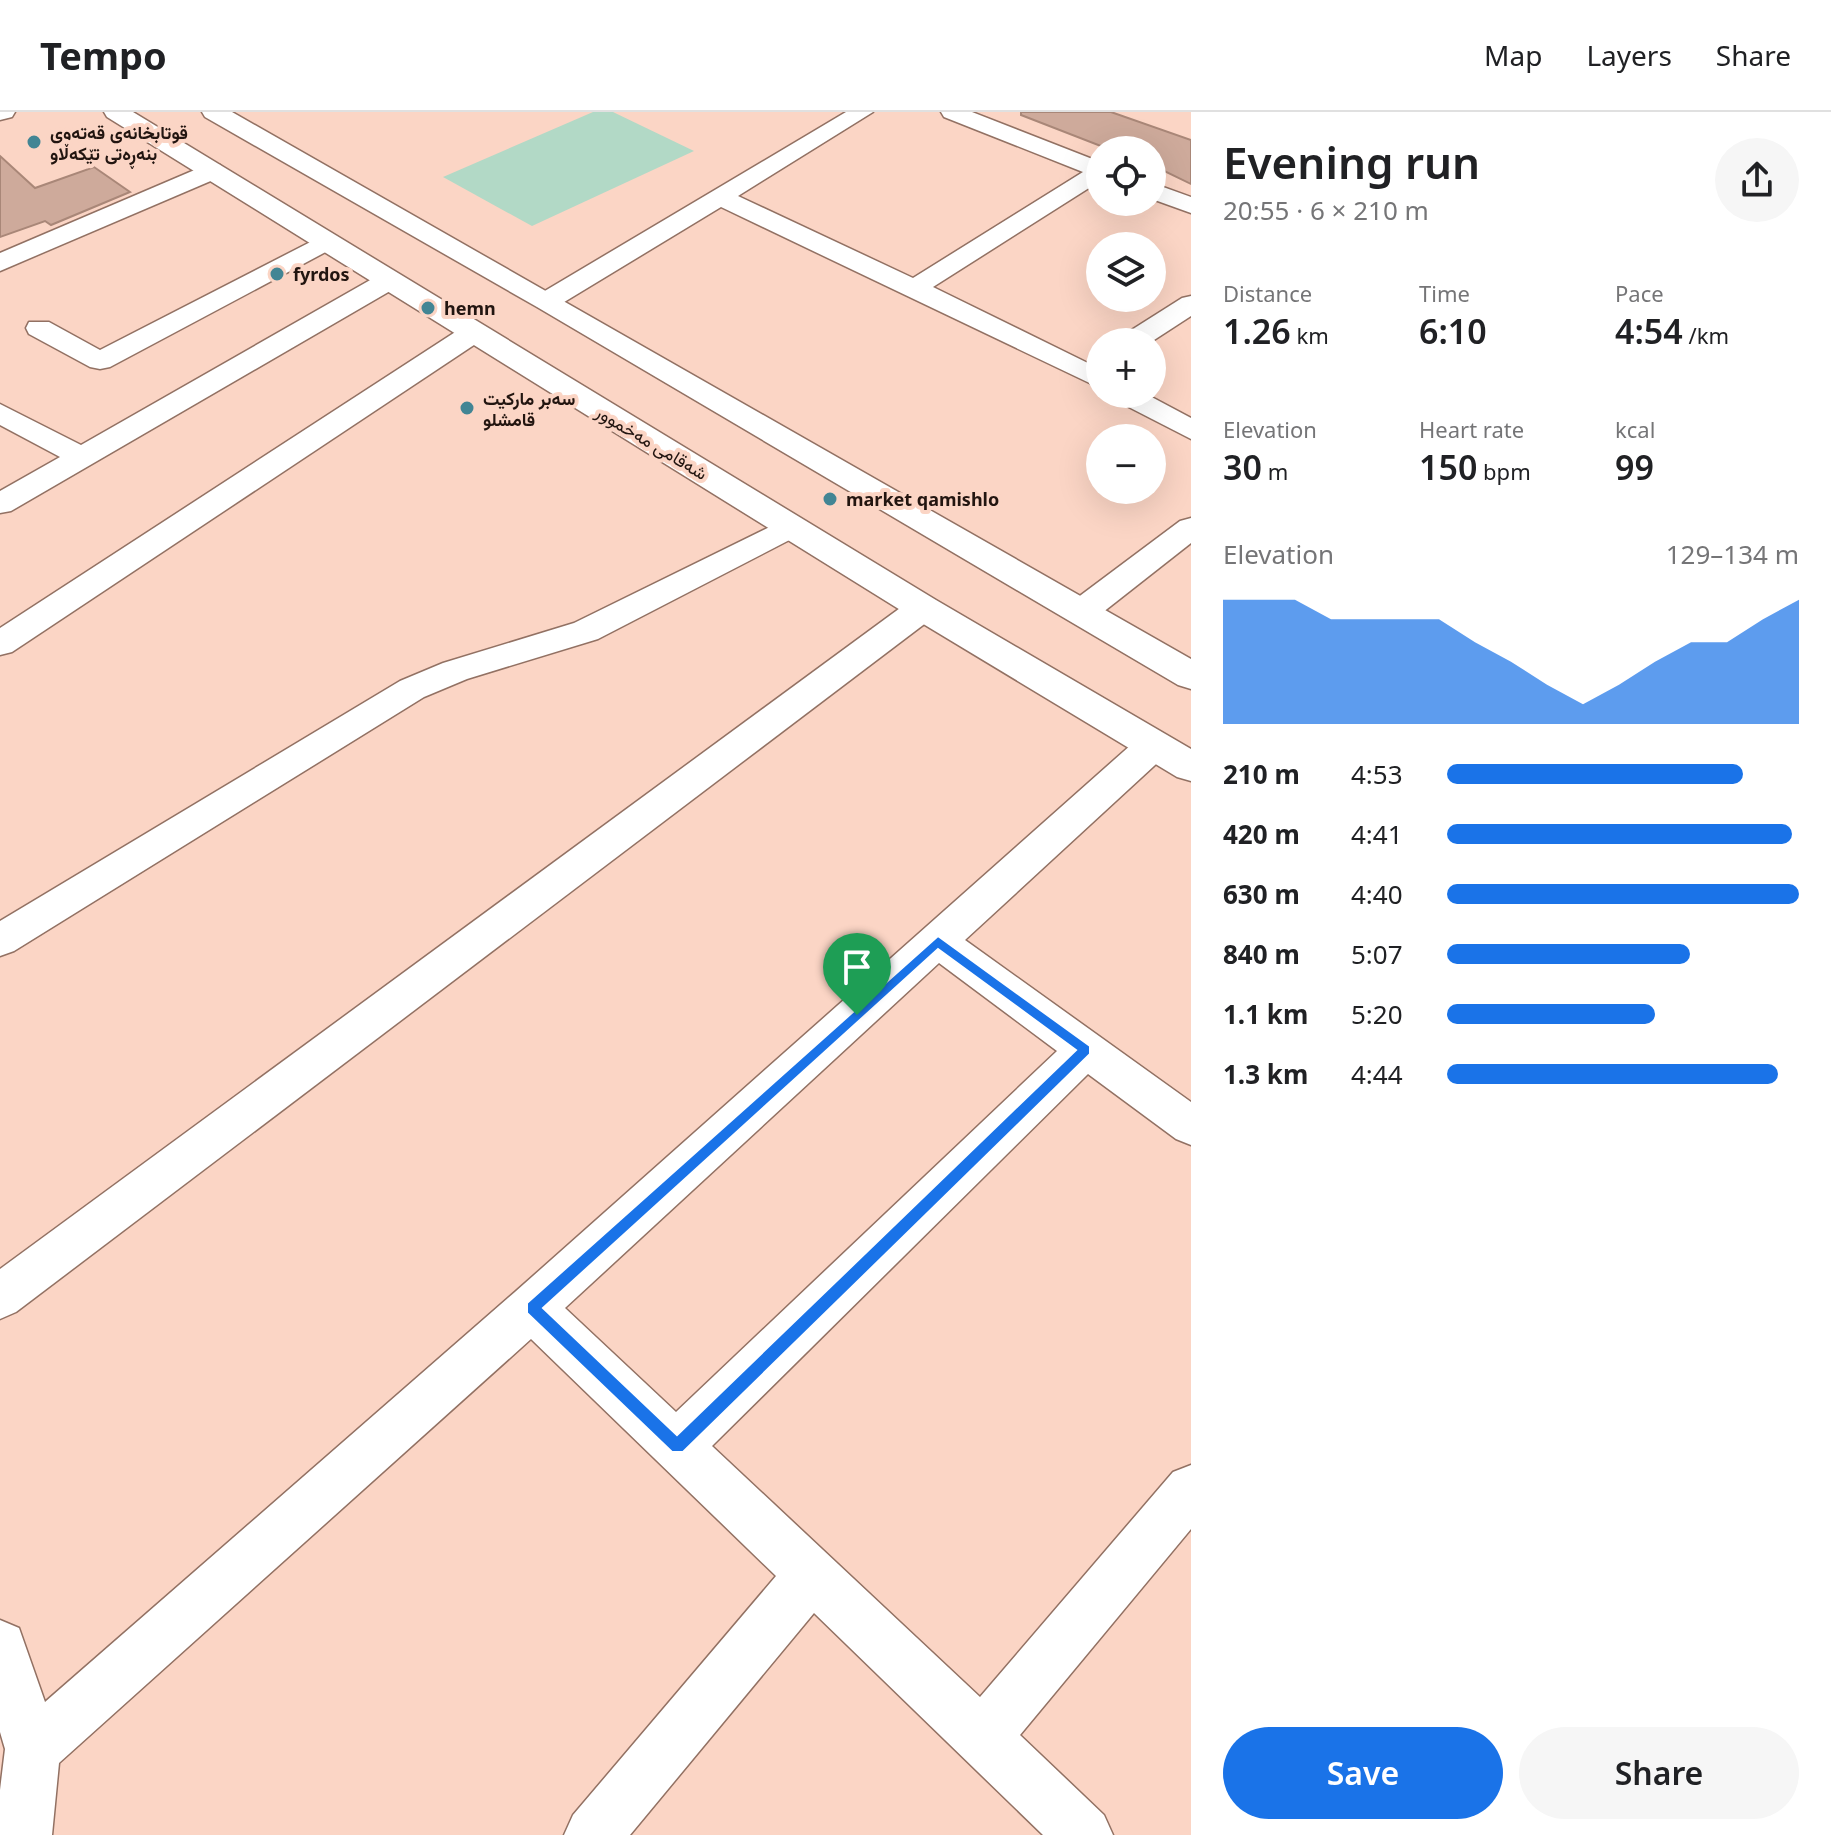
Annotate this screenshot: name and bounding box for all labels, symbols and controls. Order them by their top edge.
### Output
text: Tempo [40,29,167,81]
text: Map [1484,36,1542,74]
text: Layers [1586,36,1672,74]
text: Share [1716,36,1791,74]
place label: قوتابخانەی قەتەوی بنەڕەتی تێکەڵاو [50,120,188,169]
text: Evening run [1223,132,1480,192]
marker: قوتابخانەی قەتەوی بنەڕەتی تێکەڵاو [25,133,43,151]
map controls [1086,136,1166,504]
button: locate [1086,136,1166,216]
button: share [1715,138,1799,222]
text: 20:55 · 6 × 210 m [1223,192,1429,228]
button: layers [1086,232,1166,312]
place label: fyrdos [293,262,350,286]
marker: fyrdos [268,265,286,283]
text: Distance [1223,278,1312,308]
text: Time [1419,278,1470,308]
text: Pace [1615,278,1664,308]
place label: hemn [444,296,496,320]
marker: hemn [419,299,437,317]
text: 1.26 [1223,308,1291,354]
text: 6:10 [1419,308,1487,354]
text: 4:54 [1615,308,1683,354]
text: km [1291,320,1329,350]
text: /km [1683,320,1729,350]
button: + [1086,328,1166,408]
place label: سەبر مارکیت قامشلو [483,386,575,431]
marker: سەبر مارکیت قامشلو [458,399,476,417]
street label: شەقامی مەخموور [591,399,712,485]
text: Elevation [1223,414,1317,444]
text: Heart rate [1419,414,1524,444]
text: kcal [1615,414,1655,444]
button: − [1086,424,1166,504]
text: 30 [1223,444,1262,490]
text: 150 [1419,444,1477,490]
text: 99 [1615,444,1654,490]
text: m [1262,456,1288,486]
text: bpm [1477,456,1531,486]
place label: market qamishlo [846,487,999,511]
marker: market qamishlo [821,490,839,508]
text: Elevation [1223,536,1334,572]
text: 129–134 m [1666,536,1799,572]
text: 210 m [1223,756,1300,792]
text: 4:53 [1351,756,1403,792]
text: 420 m [1223,816,1300,852]
text: 4:41 [1351,816,1403,852]
text: 630 m [1223,876,1300,912]
text: 4:40 [1351,876,1403,912]
pin [823,933,891,1015]
text: 840 m [1223,936,1300,972]
text: 5:07 [1351,936,1403,972]
icon: arrive [835,945,879,989]
text: 1.1 km [1223,996,1308,1032]
text: 5:20 [1351,996,1403,1032]
text: 1.3 km [1223,1056,1308,1092]
text: 4:44 [1351,1056,1403,1092]
button: Save [1223,1727,1503,1819]
button: Share [1519,1727,1799,1819]

